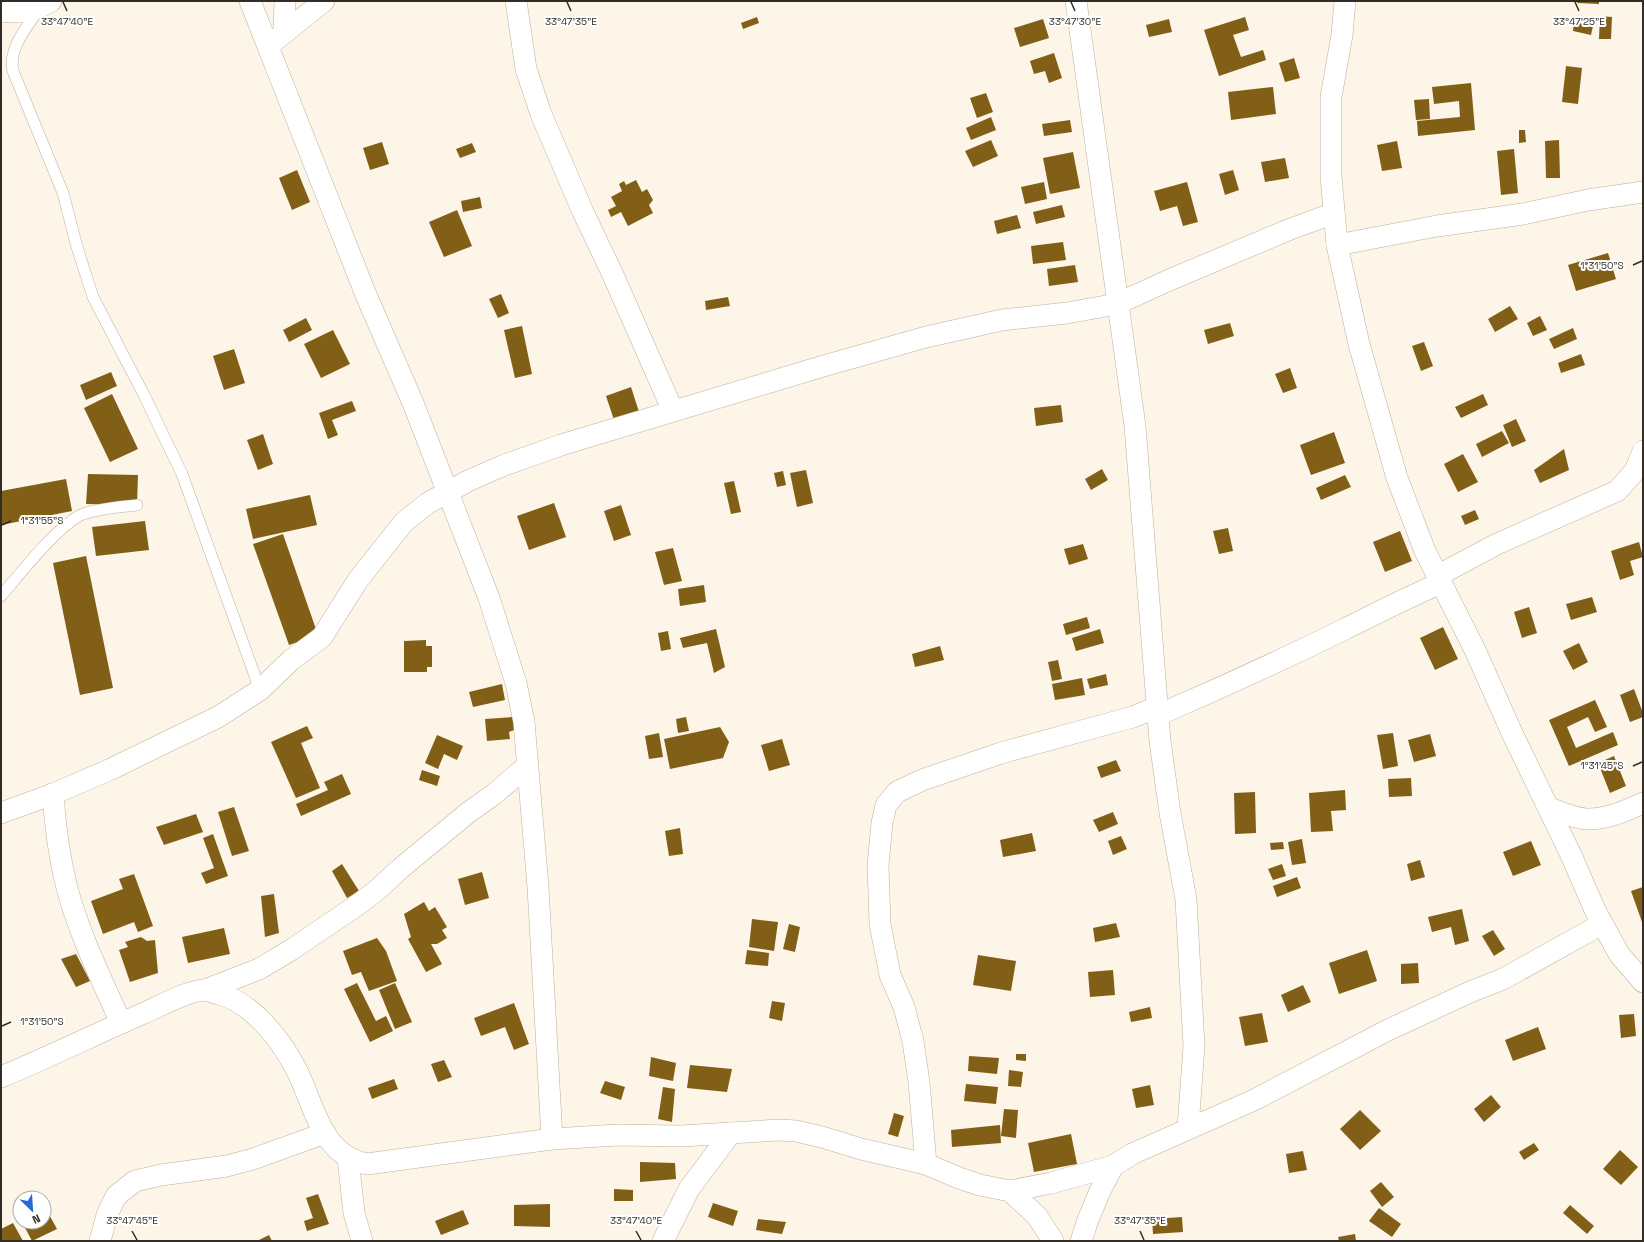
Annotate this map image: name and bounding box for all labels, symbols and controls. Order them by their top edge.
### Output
text: 33°47'40"E [41,15,93,28]
text: 33°47'35"E [545,15,597,28]
text: 33°47'30"E [1049,15,1102,28]
text: 33°47'25"E [1553,15,1605,28]
text: 1°31'50"S [1580,259,1624,272]
text: 1°31'55"S [21,514,63,527]
text: 1°31'45"S [1581,759,1623,772]
text: 1°31'50"S [20,1015,64,1028]
north arrow [12,1190,52,1230]
text: N [30,1211,43,1227]
text: 33°47'45"E [106,1214,158,1227]
text: 33°47'40"E [610,1214,662,1227]
text: 33°47'35"E [1114,1214,1166,1227]

